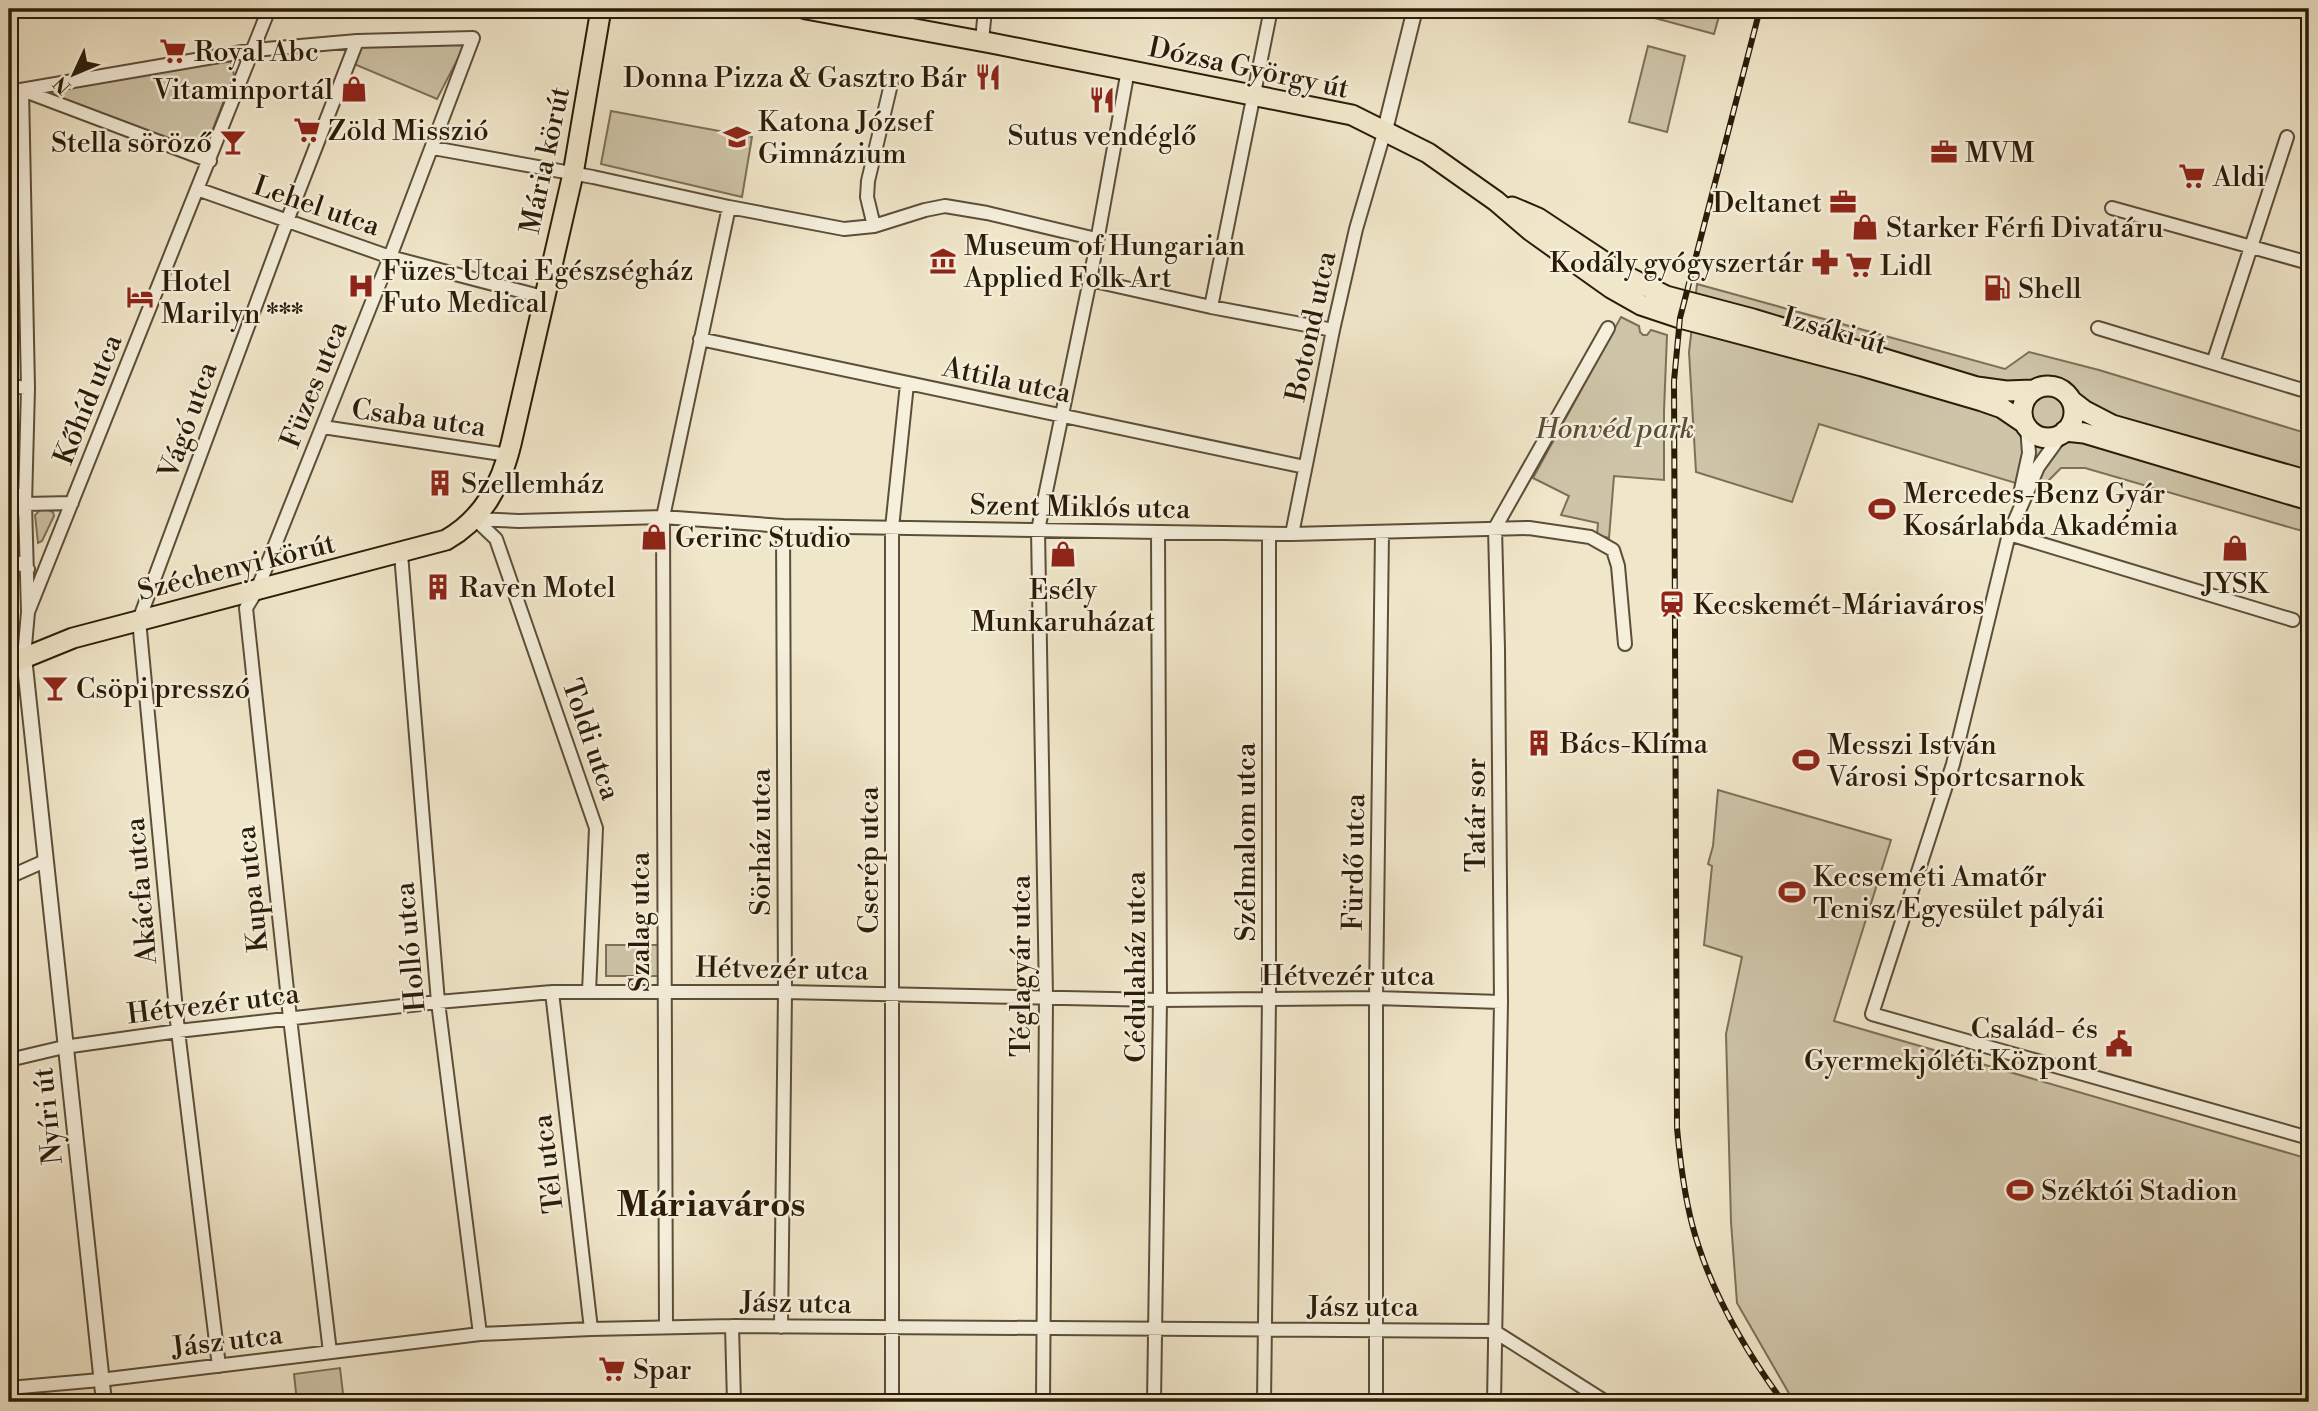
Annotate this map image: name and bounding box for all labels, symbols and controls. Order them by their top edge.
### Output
street label: Dózsa György út [1145,30,1352,107]
place label: Royal Abc [194,35,319,70]
supermarket icon: Royal Abc [158,36,188,66]
north arrow [38,38,108,108]
place label: Donna Pizza & Gasztro Bár [623,61,967,96]
restaurant icon: Donna Pizza & Gasztro Bár [973,62,1003,92]
text: N [49,71,76,99]
place label: Vitaminportál [152,73,333,108]
shop icon: Vitaminportál [339,74,369,104]
street label: Mária körút [513,83,578,237]
restaurant icon: Sutus vendéglő [1087,85,1117,115]
place label: Katona József Gimnázium [758,105,935,172]
place label: Zöld Misszió [328,114,489,149]
supermarket icon: Zöld Misszió [292,115,322,145]
place label: Sutus vendéglő [1008,119,1197,154]
school or university icon: Katona József Gimnázium [722,122,752,152]
place label: Stella söröző [51,126,212,161]
bar icon: Stella söröző [218,127,248,157]
place label: MVM [1965,136,2035,171]
office icon: MVM [1929,137,1959,167]
place label: Aldi [2212,160,2266,195]
supermarket icon: Aldi [2177,161,2207,191]
street label: Lehel utca [249,168,385,245]
place label: Deltanet [1713,186,1822,221]
office icon: Deltanet [1828,187,1858,217]
place label: Starker Férfi Divatáru [1886,211,2164,246]
shop icon: Starker Férfi Divatáru [1850,212,1880,242]
place label: Museum of Hungarian Applied Folk Art [963,229,1245,296]
museum icon: Museum of Hungarian Applied Folk Art [928,246,958,276]
place label: Kodály gyógyszertár [1549,246,1804,281]
street label: Botond utca [1278,247,1345,406]
pharmacy icon: Kodály gyógyszertár [1810,247,1840,277]
place label: Lidl [1880,249,1932,284]
supermarket icon: Lidl [1844,250,1874,280]
place label: Füzes Utcai Egészségház Futo Medical [382,254,693,321]
place label: Hotel Marilyn *** [161,265,304,332]
hospital icon: Füzes Utcai Egészségház Futo Medical [346,271,376,301]
place label: Shell [2018,272,2081,307]
fuel station icon: Shell [1982,273,2012,303]
hotel icon: Hotel Marilyn *** [125,282,155,312]
street label: Izsáki út [1779,300,1890,363]
street label: Füzes utca [273,315,356,453]
street label: Kőhíd utca [46,329,131,470]
street label: Attila utca [938,350,1075,411]
street label: Vágó utca [151,357,226,485]
street label: Csaba utca [349,392,489,445]
park label: Honvéd park [1535,412,1694,447]
place label: Szellemház [461,467,604,502]
building icon: Szellemház [425,468,455,498]
place label: Mercedes-Benz Gyár Kosárlabda Akadémia [1903,477,2179,544]
street label: Szent Miklós utca [969,488,1191,527]
sports icon: Mercedes-Benz Gyár Kosárlabda Akadémia [1867,494,1897,524]
place label: Gerinc Studio [675,521,851,556]
shop icon: Gerinc Studio [639,522,669,552]
street label: Széchenyi körút [134,526,339,609]
shop icon: JYSK [2220,533,2250,563]
shop icon: Esély Munkaruházat [1048,539,1078,569]
place label: JYSK [2201,567,2270,602]
place label: Raven Motel [459,571,615,606]
building icon: Raven Motel [423,572,453,602]
place label: Esély Munkaruházat [971,573,1155,640]
place label: Kecskemét-Máriaváros [1693,588,1985,623]
station icon: Kecskemét-Máriaváros [1657,589,1687,619]
place label: Csöpi presszó [76,672,250,707]
bar icon: Csöpi presszó [40,673,70,703]
street label: Toldi utca [554,674,628,806]
place label: Bács-Klíma [1559,727,1709,762]
building icon: Bács-Klíma [1524,728,1554,758]
place label: Messzi István Városi Sportcsarnok [1826,728,2086,795]
street label: Szélmalom utca [1229,742,1264,941]
sports icon: Messzi István Városi Sportcsarnok [1791,745,1821,775]
street label: Tatár sor [1459,758,1494,872]
street label: Sörház utca [744,767,779,916]
street label: Cserép utca [852,785,887,934]
street label: Fürdő utca [1336,792,1373,931]
street label: Akácfa utca [118,815,165,967]
street label: Kupa utca [228,823,277,954]
street label: Szalag utca [623,851,658,992]
place label: Kecseméti Amatőr Tenisz Egyesület pályái [1813,860,2105,927]
street label: Cédulaház utca [1119,870,1154,1063]
street label: Téglagyár utca [1004,874,1039,1057]
sports icon: Kecseméti Amatőr Tenisz Egyesület pályái [1777,877,1807,907]
street label: Holló utca [387,880,434,1013]
street label: Hétvezér utca [695,950,870,989]
street label: Hétvezér utca [1261,959,1436,994]
street label: Hétvezér utca [125,976,302,1032]
place label: Család- és Gyermekjóléti Központ [1804,1012,2098,1079]
public building icon: Család- és Gyermekjóléti Központ [2104,1029,2134,1059]
street label: Nyíri út [26,1066,71,1166]
street label: Tél utca [525,1112,572,1215]
place label: Széktói Stadion [2041,1174,2238,1209]
sports icon: Széktói Stadion [2005,1175,2035,1205]
district label: Máriaváros [616,1184,806,1227]
street label: Jász utca [739,1285,853,1322]
street label: Jász utca [1306,1290,1420,1325]
street label: Jász utca [169,1317,285,1366]
place label: Spar [633,1353,692,1388]
supermarket icon: Spar [597,1354,627,1384]

